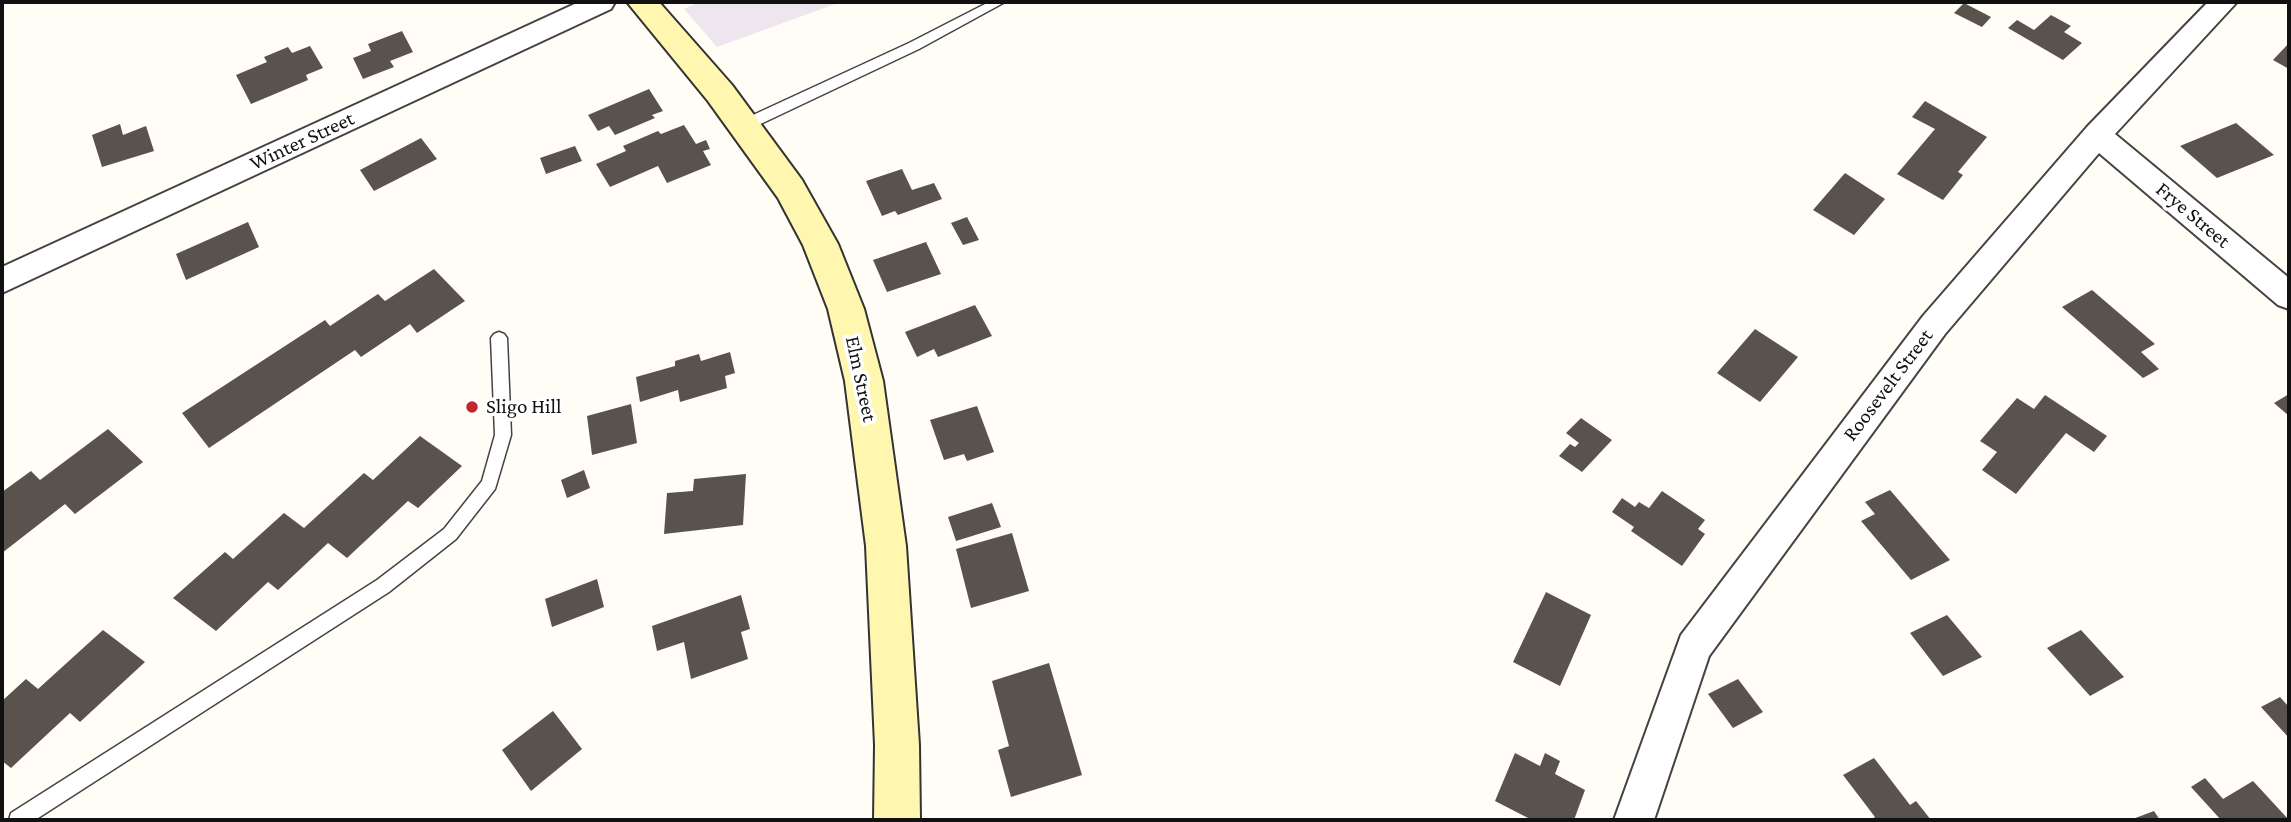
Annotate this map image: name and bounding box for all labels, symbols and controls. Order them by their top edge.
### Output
street label: Winter Street [246,106,358,176]
street label: Frye Street [2151,177,2235,253]
street label: Roosevelt Street [1838,324,1938,446]
street label: Elm Street [840,334,882,424]
place label: Sligo Hill [486,394,562,420]
marker: Sligo Hill [464,399,480,415]

